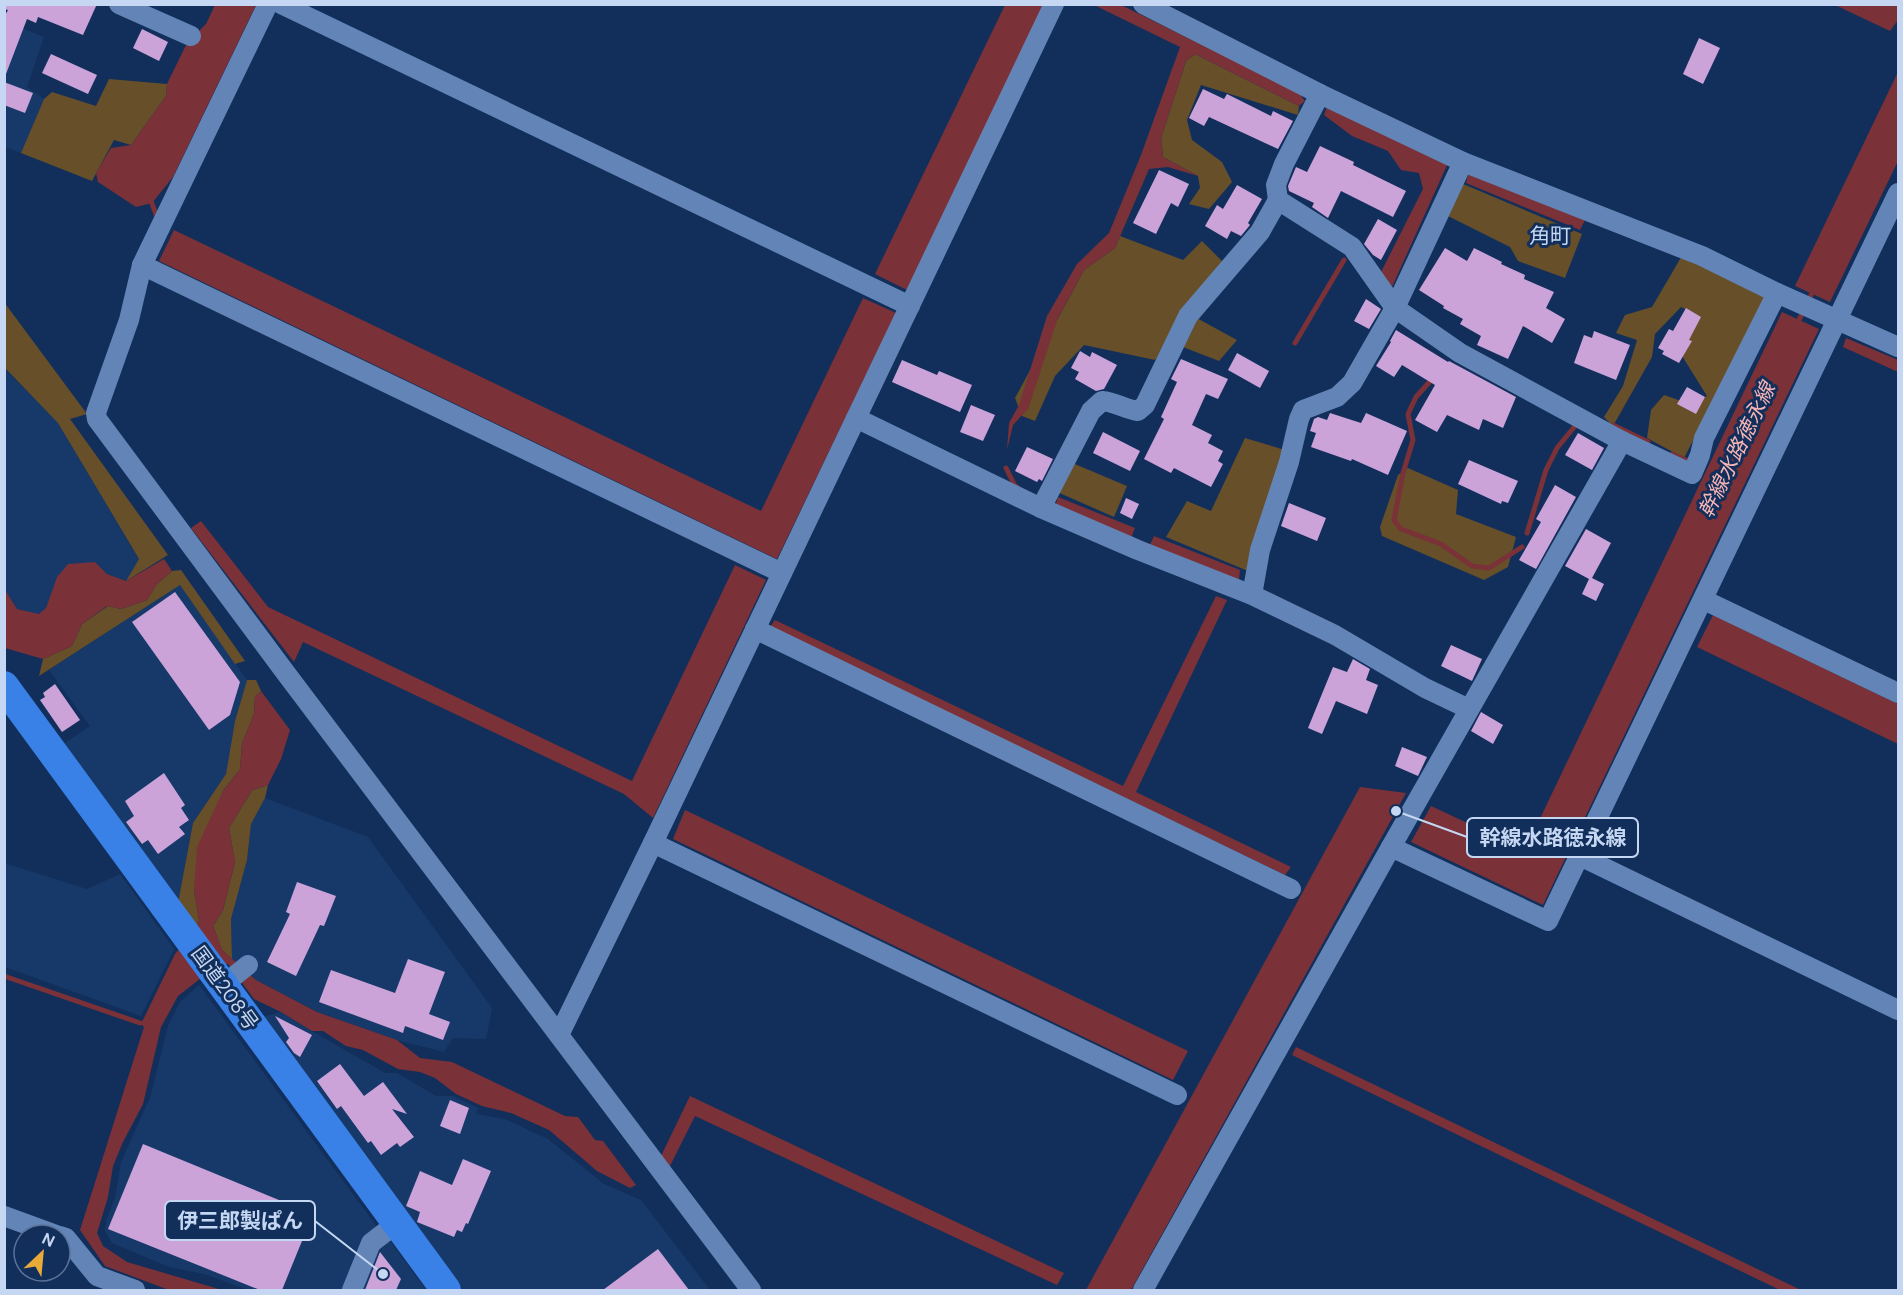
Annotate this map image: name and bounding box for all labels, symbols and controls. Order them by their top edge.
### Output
district label: 角町 [1529,222,1571,250]
water label: 幹線水路徳永線 [1692,375,1783,522]
callout: 幹線水路徳永線 [1467,818,1638,857]
text: 幹線水路徳永線 [1480,824,1627,852]
street label: 国道208号 [186,941,264,1035]
callout: 伊三郎製ぱん [165,1201,315,1240]
text: 伊三郎製ぱん [177,1207,303,1235]
north arrow [12,1223,72,1283]
text: N [39,1228,58,1252]

